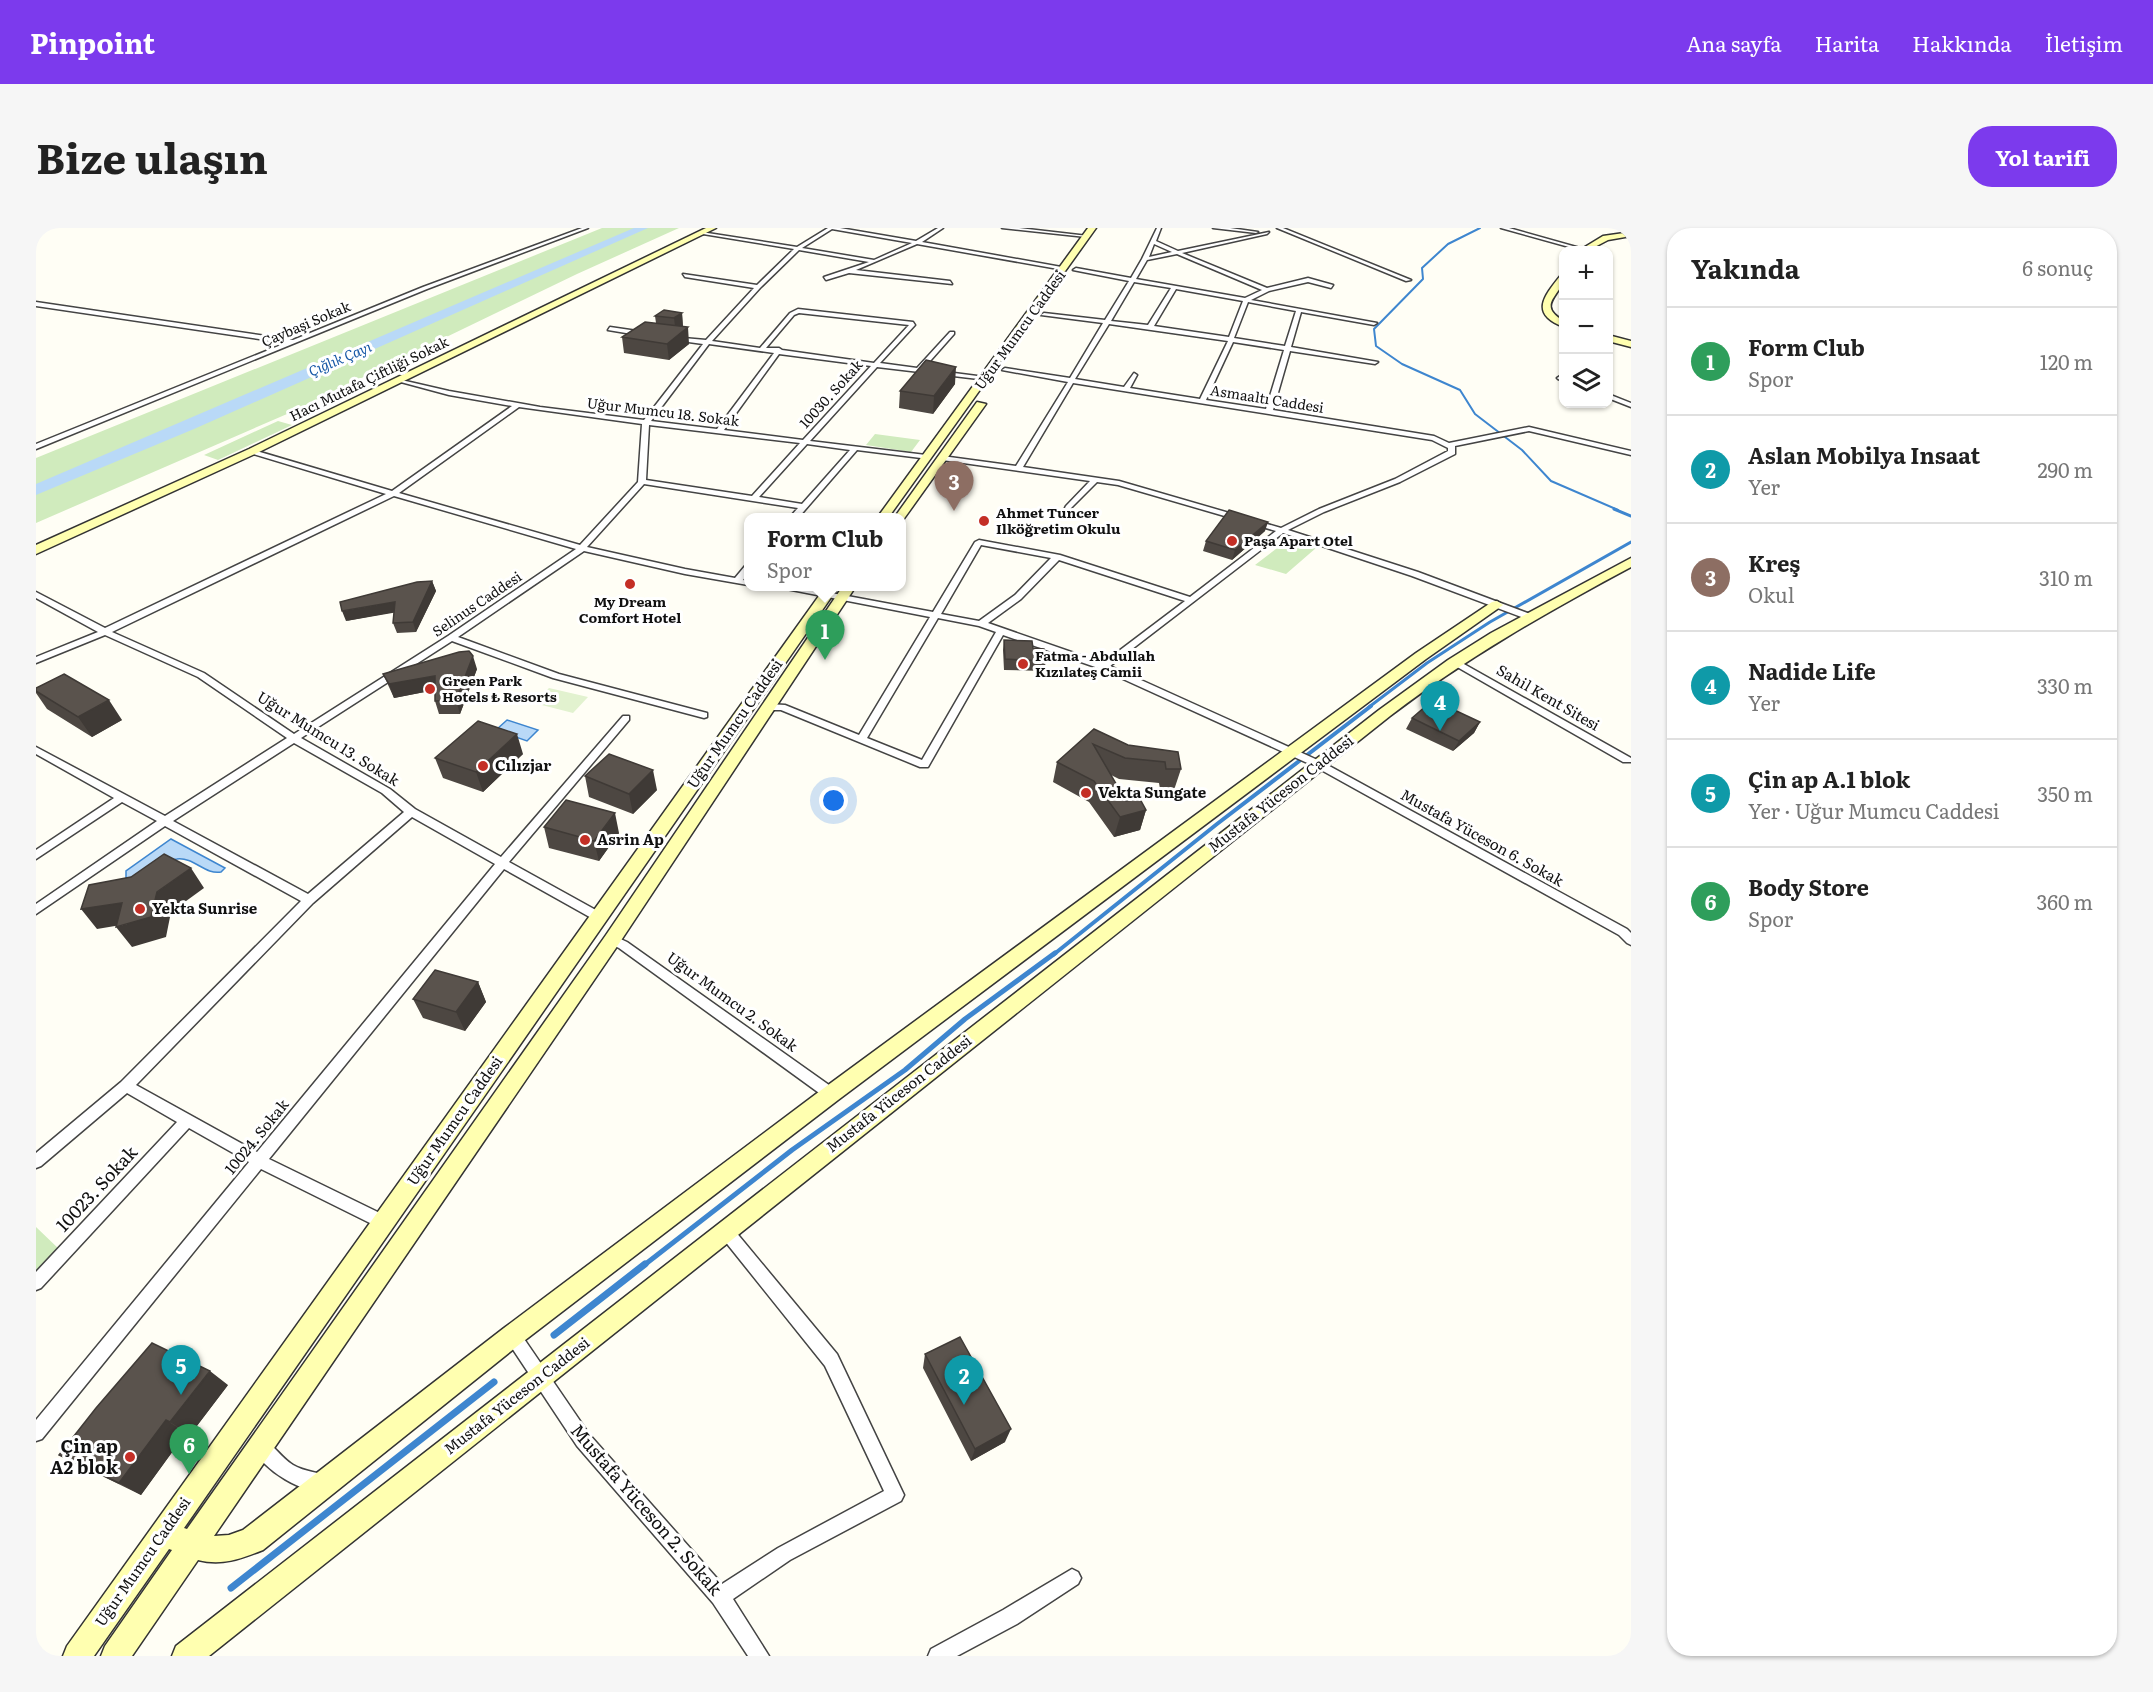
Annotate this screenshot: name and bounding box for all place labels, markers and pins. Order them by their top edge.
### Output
pin: 3 [934,462,974,511]
place label: Ahmet Tuncer Ilköğretim Okulu [996,502,1121,538]
marker: Ahmet Tuncer Ilköğretim Okulu [977,514,991,528]
place label: Paşa Apart Otel [1244,530,1353,550]
marker: Paşa Apart Otel [1225,534,1239,548]
marker: My Dream Comfort Hotel [623,577,637,591]
place label: My Dream Comfort Hotel [579,591,681,627]
pin: 1 [806,610,844,660]
place label: Fatma - Abdullah Kızılateş Camii [1035,645,1156,681]
marker: Fatma - Abdullah Kızılateş Camii [1016,657,1030,671]
place label: Green Park Hotels ₺ Resorts [442,670,557,706]
marker: Green Park Hotels ₺ Resorts [423,682,437,696]
pin: 4 [1420,682,1460,731]
place label: Cılızjar [495,753,551,776]
marker: Cılızjar [476,759,490,773]
place label: Vekta Sungate [1098,780,1207,803]
marker: Vekta Sungate [1079,786,1093,800]
place label: Asrin Ap [597,827,664,850]
marker: Asrin Ap [578,833,592,847]
place label: Yekta Sunrise [152,896,258,919]
marker: Yekta Sunrise [133,902,147,916]
pin: 5 [162,1346,200,1395]
pin: 2 [944,1356,984,1405]
pin: 6 [170,1424,208,1474]
place label: Çin ap A2 blok [50,1432,119,1480]
marker: Çin ap A2 blok [123,1450,137,1464]

